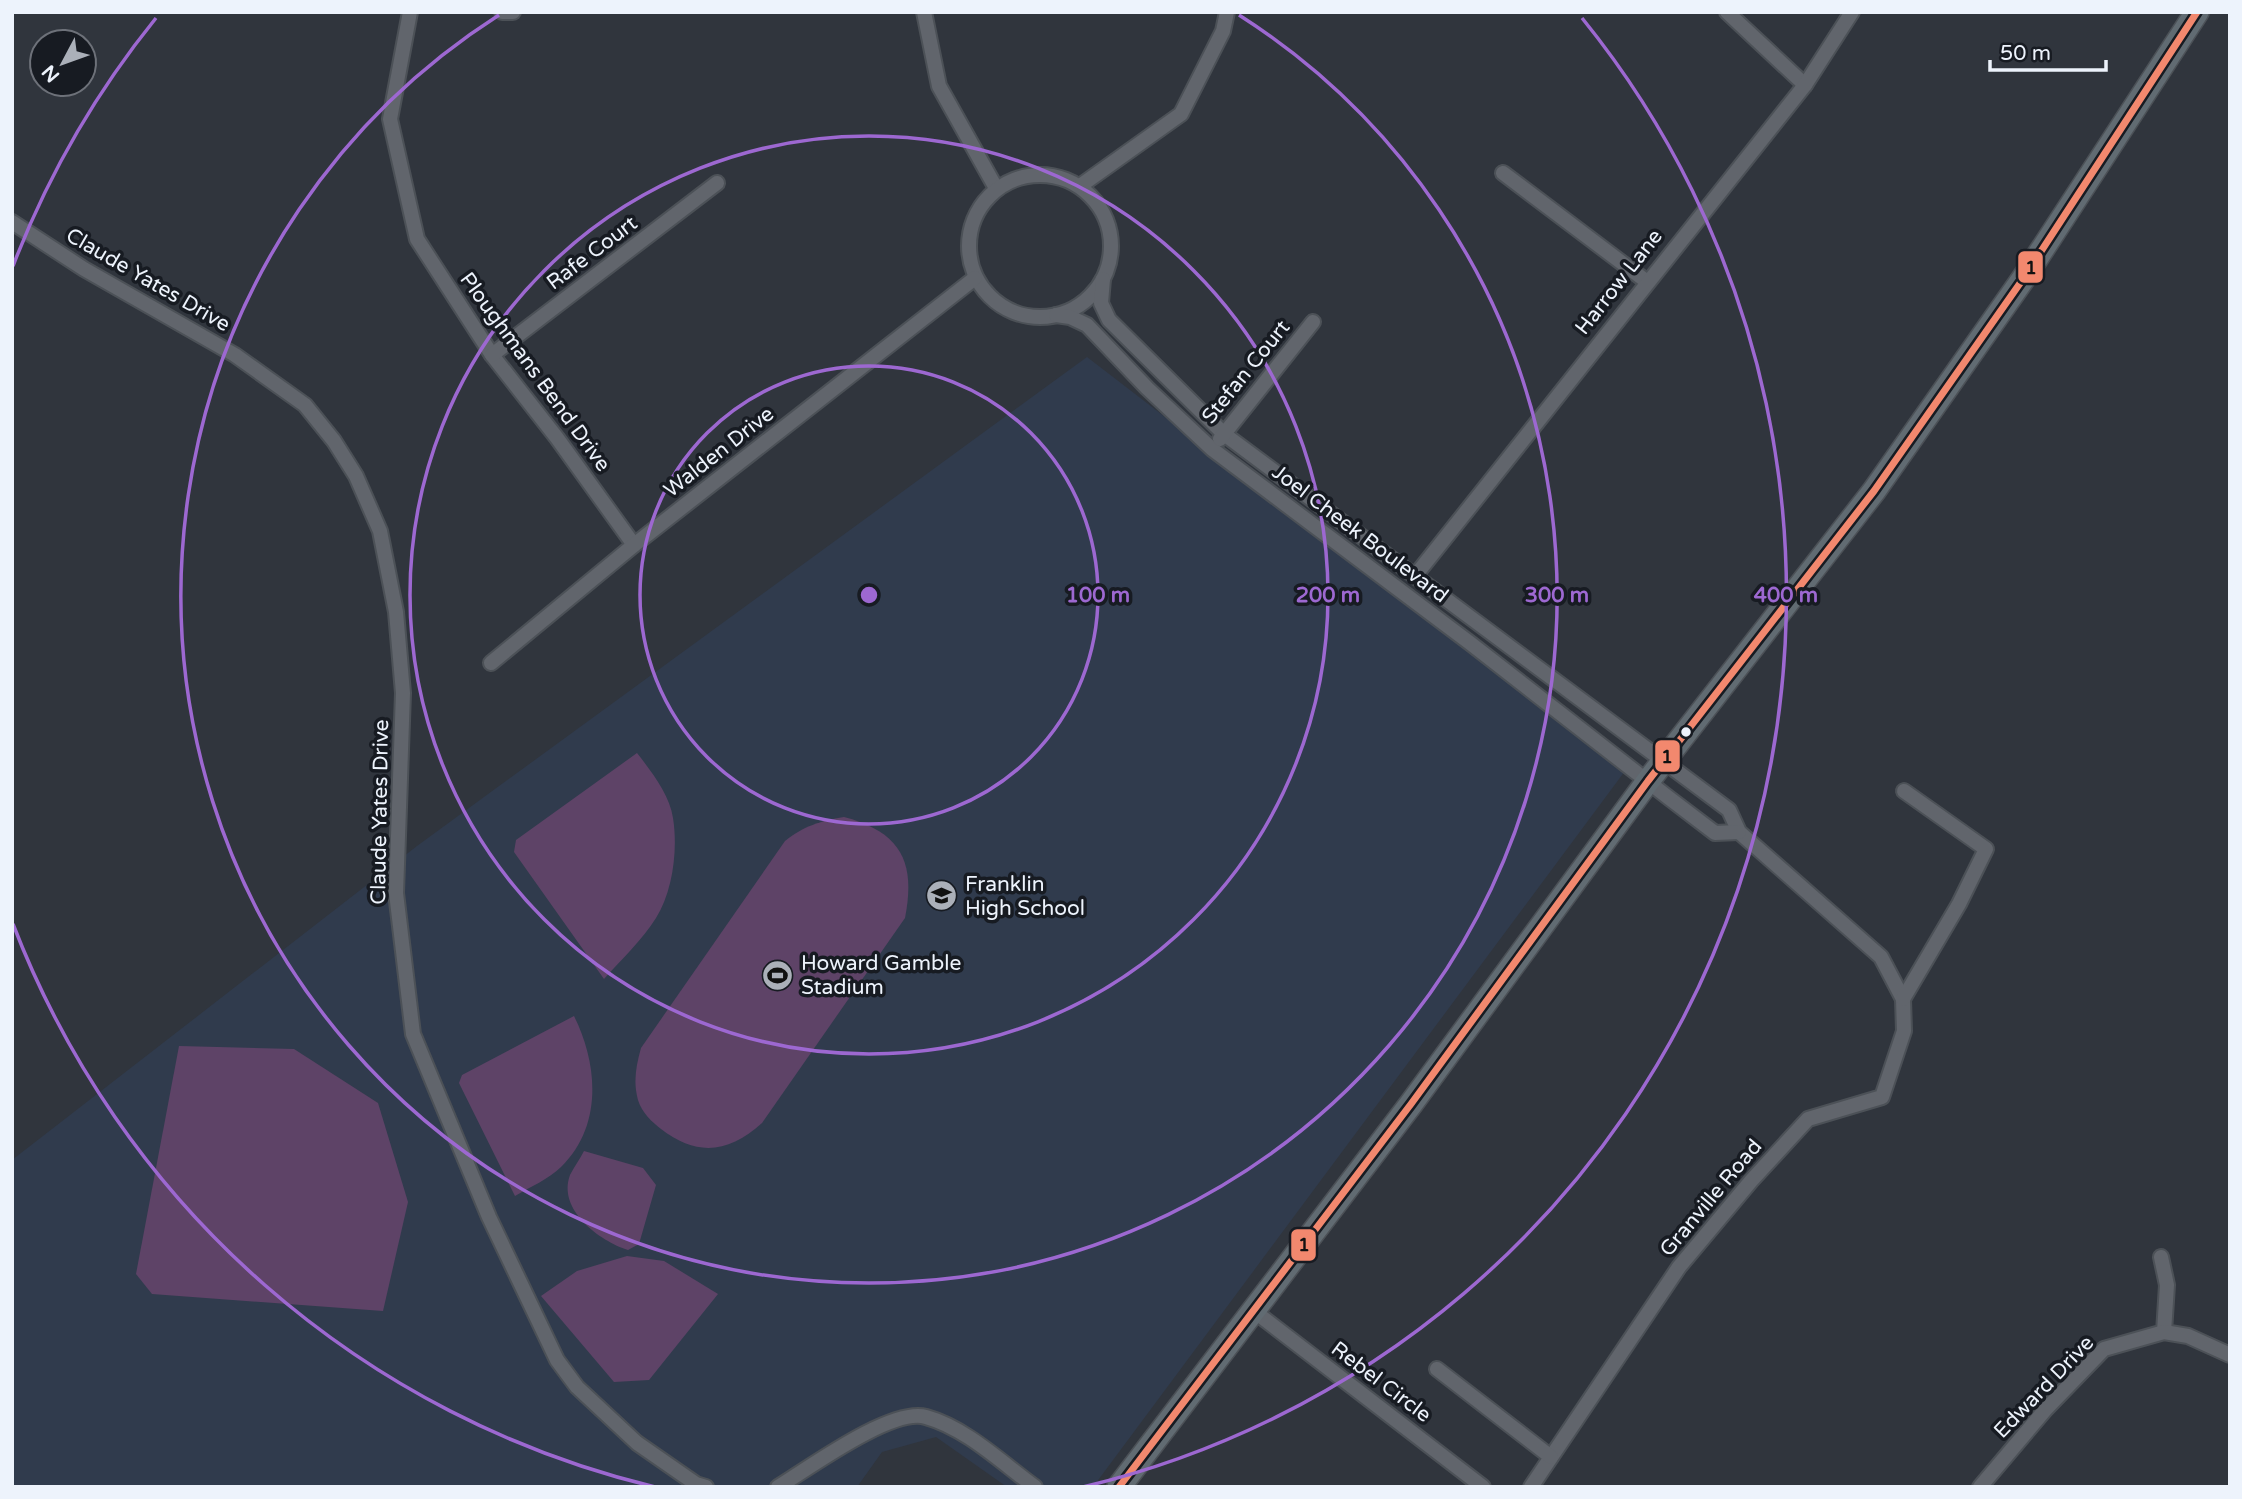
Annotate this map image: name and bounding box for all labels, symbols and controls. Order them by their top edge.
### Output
north arrow [28,28,98,98]
scale bar [1990,28,2106,72]
text: 50 m [2000,41,2051,66]
text: N [38,61,64,86]
street label: Rafe Court [542,211,642,295]
street label: Claude Yates Drive [62,223,235,337]
street label: Harrow Lane [1570,224,1668,340]
line badge: 1 [2017,250,2044,284]
text: 1 [2025,257,2037,279]
street label: Ploughmans Bend Drive [454,268,616,476]
street label: Stefan Court [1197,315,1295,429]
street label: Walden Drive [659,401,779,503]
street label: Joel Cheek Boulevard [1267,460,1453,608]
centre of rings [857,583,881,607]
text: 100 m [1066,583,1130,608]
text: 200 m [1296,583,1360,608]
text: 300 m [1525,583,1589,608]
text: 400 m [1754,583,1818,608]
street label: Claude Yates Drive [366,719,394,905]
unlabelled marker [1679,725,1693,739]
line badge: 1 [1654,739,1681,773]
text: 1 [1661,746,1673,768]
place label: Franklin High School [965,872,1085,921]
school or university icon: Franklin High School [925,879,959,913]
place label: Howard Gamble Stadium [801,951,961,1000]
sports icon: Howard Gamble Stadium [761,958,795,992]
street label: Granville Road [1655,1134,1767,1262]
line badge: 1 [1290,1228,1317,1262]
text: 1 [1298,1234,1310,1256]
street label: Edward Drive [1989,1330,2099,1443]
street label: Rebel Circle [1326,1336,1436,1428]

